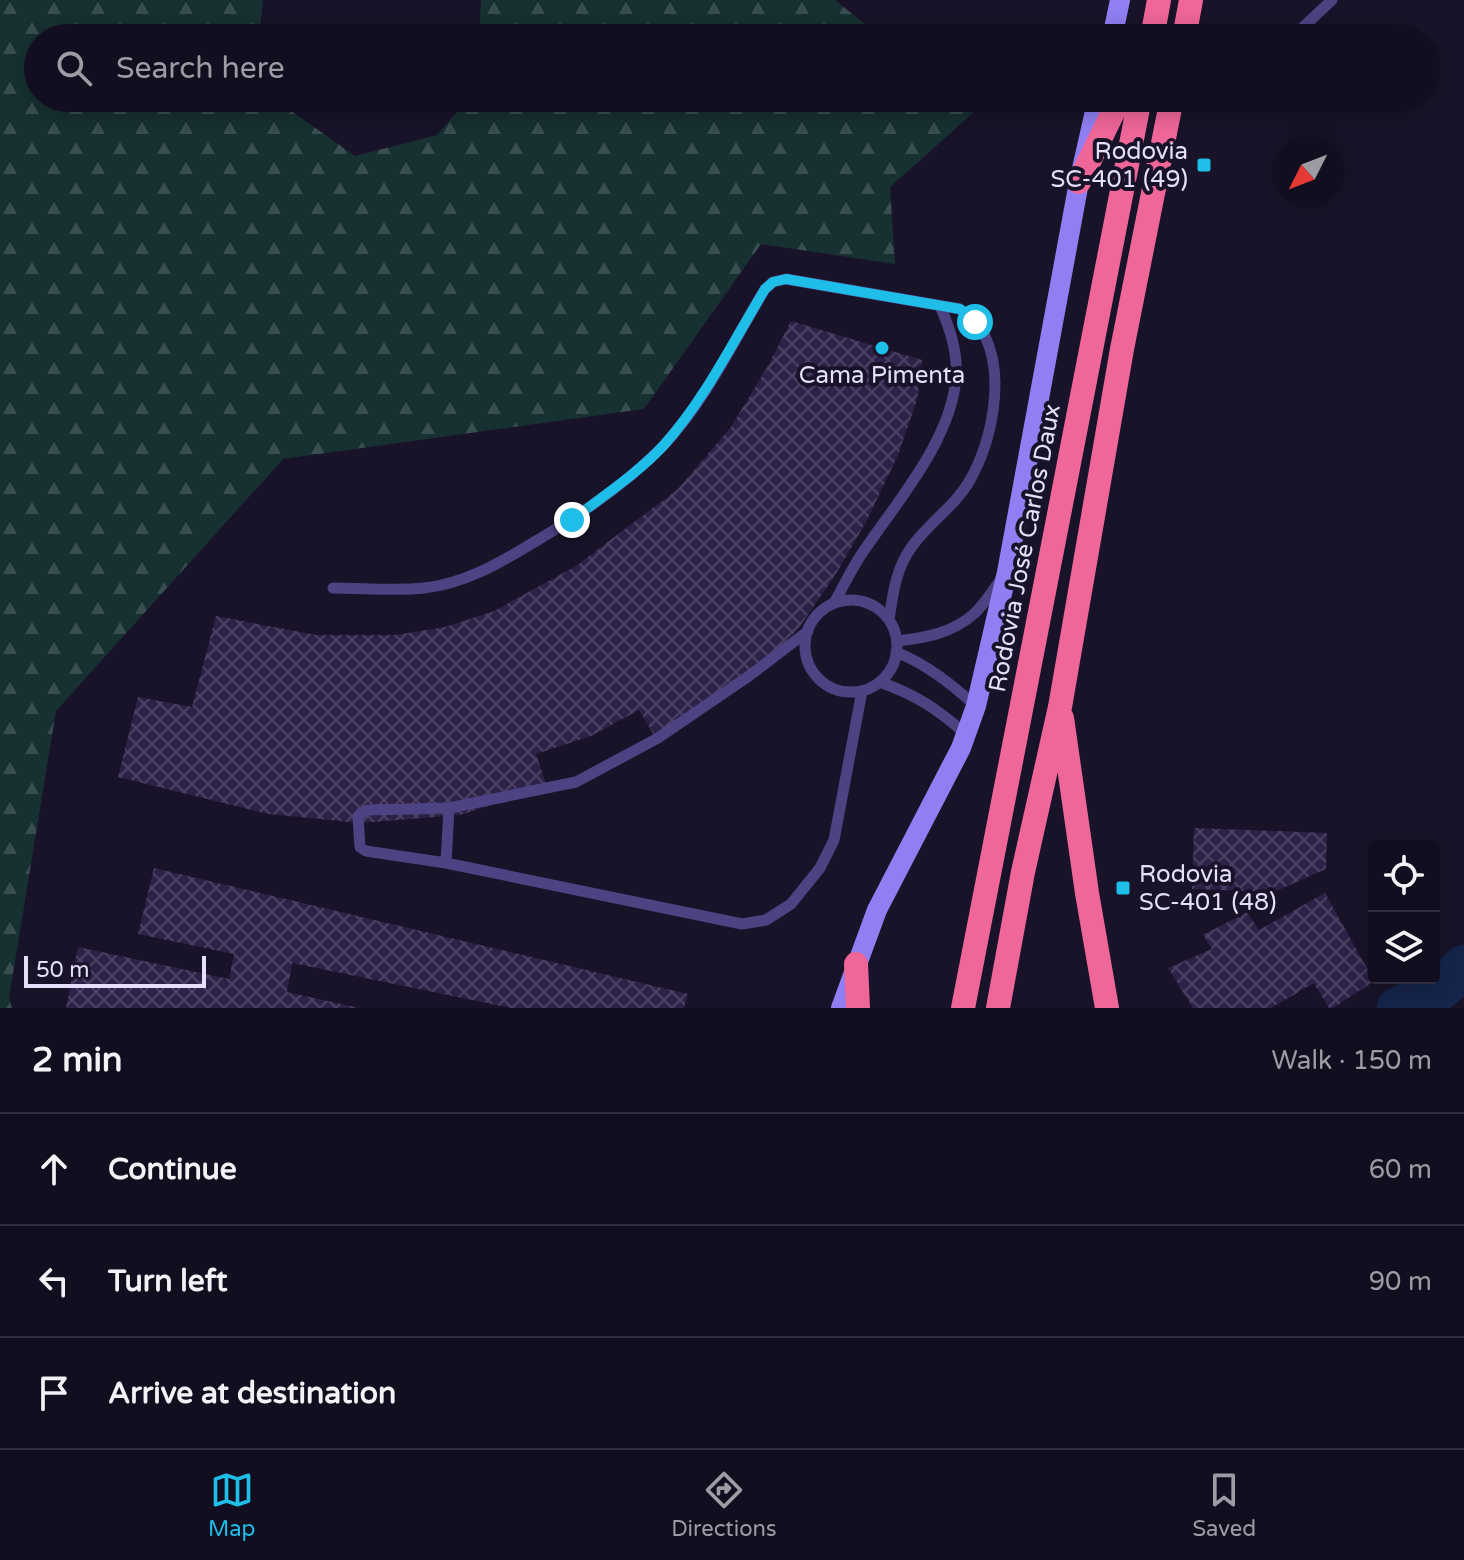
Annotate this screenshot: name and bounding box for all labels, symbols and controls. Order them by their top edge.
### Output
search box [24,24,1440,112]
icon: search [52,46,96,90]
text: Search here [116,50,285,87]
north arrow [1272,136,1344,208]
place label: Rodovia SC-401 (49) [1050,137,1188,194]
marker: Rodovia SC-401 (49) [1195,156,1213,174]
route start [957,304,993,340]
marker: Cama Pimenta [873,339,891,357]
place label: Cama Pimenta [799,361,965,390]
street label: Rodovia José Carlos Daux [983,401,1067,695]
route end [554,502,590,538]
map controls [1368,840,1440,984]
button: locate [1368,840,1440,912]
place label: Rodovia SC-401 (48) [1139,860,1277,917]
marker: Rodovia SC-401 (48) [1114,879,1132,897]
button: layers [1368,912,1440,984]
scale bar [24,952,206,988]
text: 50 m [36,957,90,983]
text: 2 min [32,1040,123,1081]
text: Walk · 150 m [1272,1045,1432,1076]
icon: ahead [32,1147,76,1191]
text: Continue [108,1151,237,1188]
text: 60 m [1369,1154,1432,1185]
icon: left [32,1259,76,1303]
text: Turn left [108,1263,227,1300]
text: 90 m [1369,1266,1432,1297]
icon: arrive [32,1371,76,1415]
text: Arrive at destination [108,1375,396,1412]
tab: Map [208,1468,255,1542]
tab: Directions [671,1468,777,1542]
tab: Saved [1192,1468,1256,1542]

